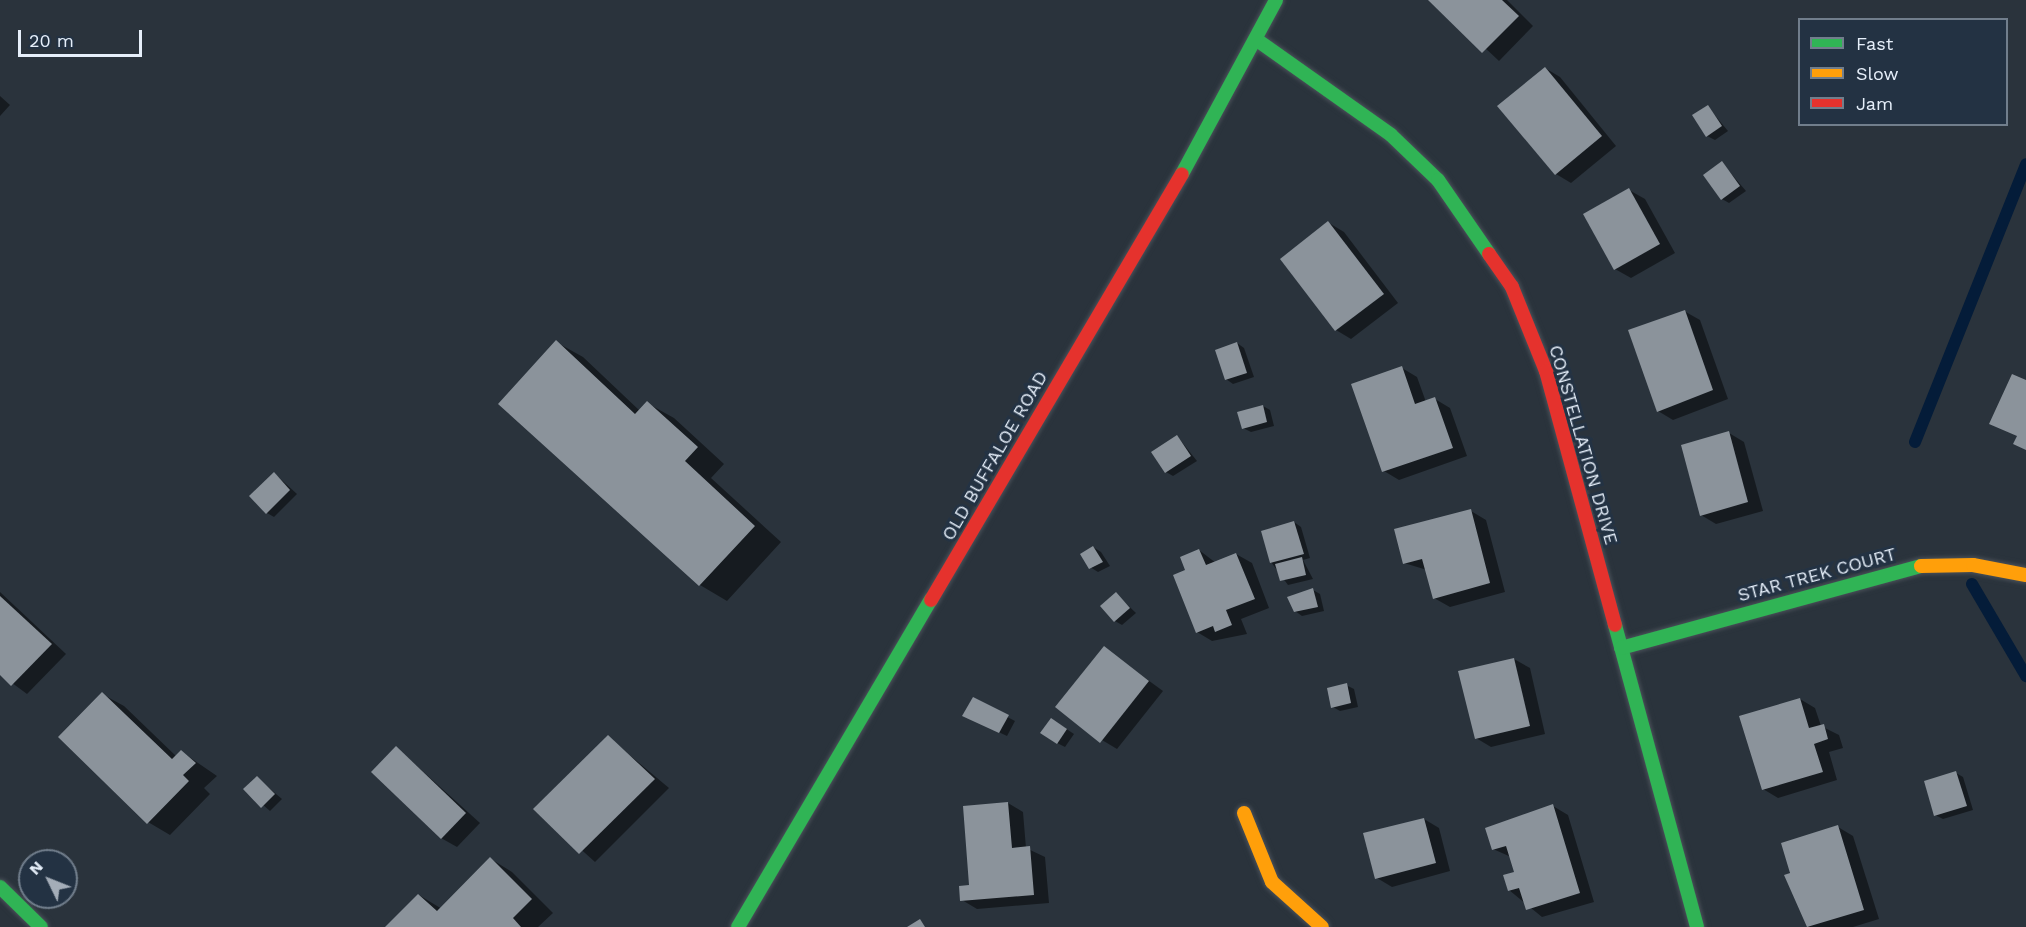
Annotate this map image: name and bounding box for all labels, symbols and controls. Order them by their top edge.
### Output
scale bar [21,18,146,56]
legend [1798,18,2008,126]
text: 20 m [29,30,74,51]
text: Fast [1856,33,1893,54]
text: Slow [1856,63,1899,84]
text: Jam [1856,93,1893,114]
street label: CONSTELLATION DRIVE [1544,343,1622,547]
street label: OLD BUFFALOE ROAD [938,368,1052,544]
street label: STAR TREK COURT [1735,543,1899,607]
north arrow [18,849,78,909]
text: N [25,857,47,879]

